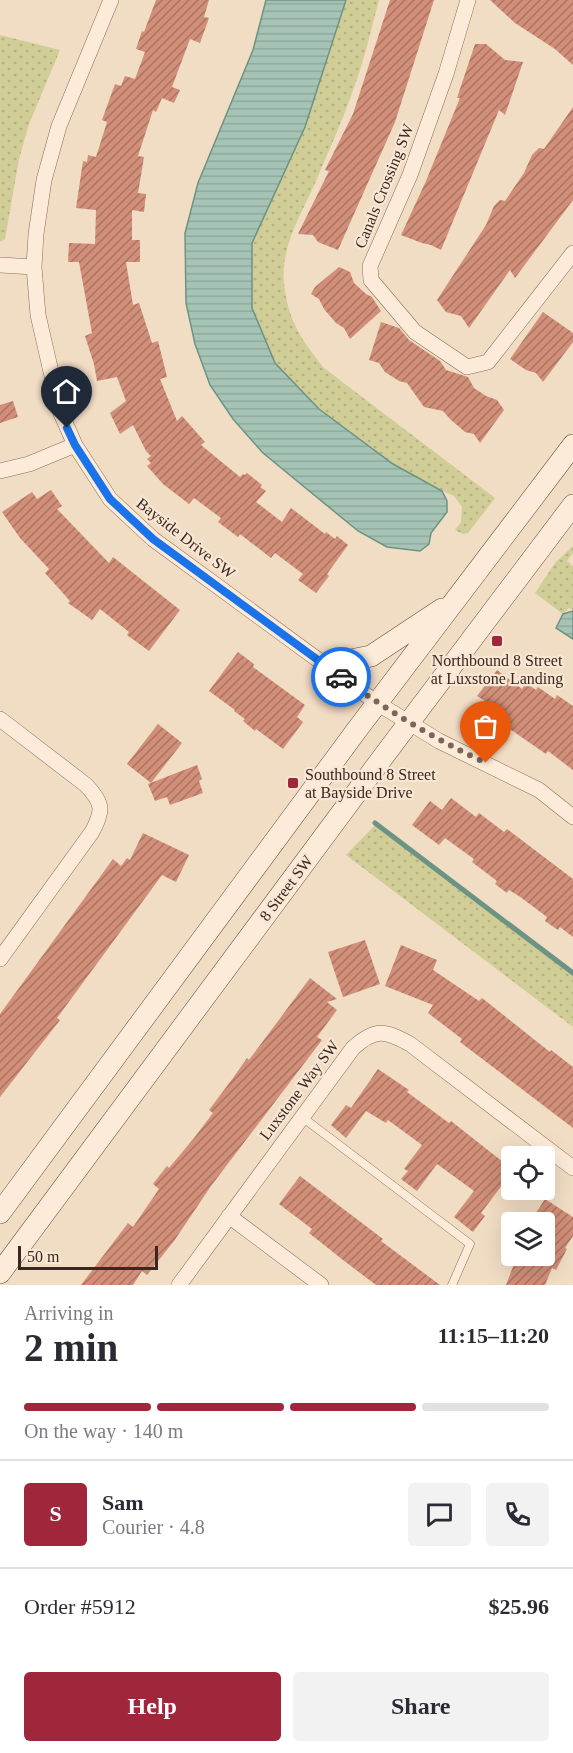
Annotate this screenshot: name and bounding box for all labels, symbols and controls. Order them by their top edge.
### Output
street label: Canals Crossing SW [351,121,418,251]
pin [41,366,92,428]
icon: home [50,375,83,408]
street label: Bayside Drive SW [133,494,239,583]
marker: Northbound 8 Street at Luxstone Landing [490,634,504,648]
courier [311,647,371,707]
place label: Northbound 8 Street at Luxstone Landing [431,652,563,688]
icon: car [325,661,358,694]
pin [460,701,511,763]
icon: bag [469,710,502,743]
place label: Southbound 8 Street at Bayside Drive [305,766,436,802]
marker: Southbound 8 Street at Bayside Drive [286,776,300,790]
street label: 8 Street SW [256,851,317,924]
street label: Luxstone Way SW [256,1036,343,1144]
map controls [501,1146,555,1266]
button: locate [501,1146,555,1200]
button: layers [501,1212,555,1266]
scale bar [18,1243,158,1270]
text: 50 m [27,1248,59,1265]
text: Arriving in [24,1302,113,1324]
text: 11:15–11:20 [438,1323,549,1348]
text: 2 min [24,1326,118,1369]
text: On the way · 140 m [24,1420,183,1442]
button: chat [408,1483,471,1546]
button: phone [486,1483,549,1546]
text: Sam [102,1490,144,1515]
text: S [49,1501,62,1526]
text: Courier · 4.8 [102,1516,205,1538]
text: Order #5912 [24,1594,136,1619]
text: $25.96 [489,1594,549,1619]
button: Help [24,1672,281,1741]
button: Share [293,1672,549,1741]

